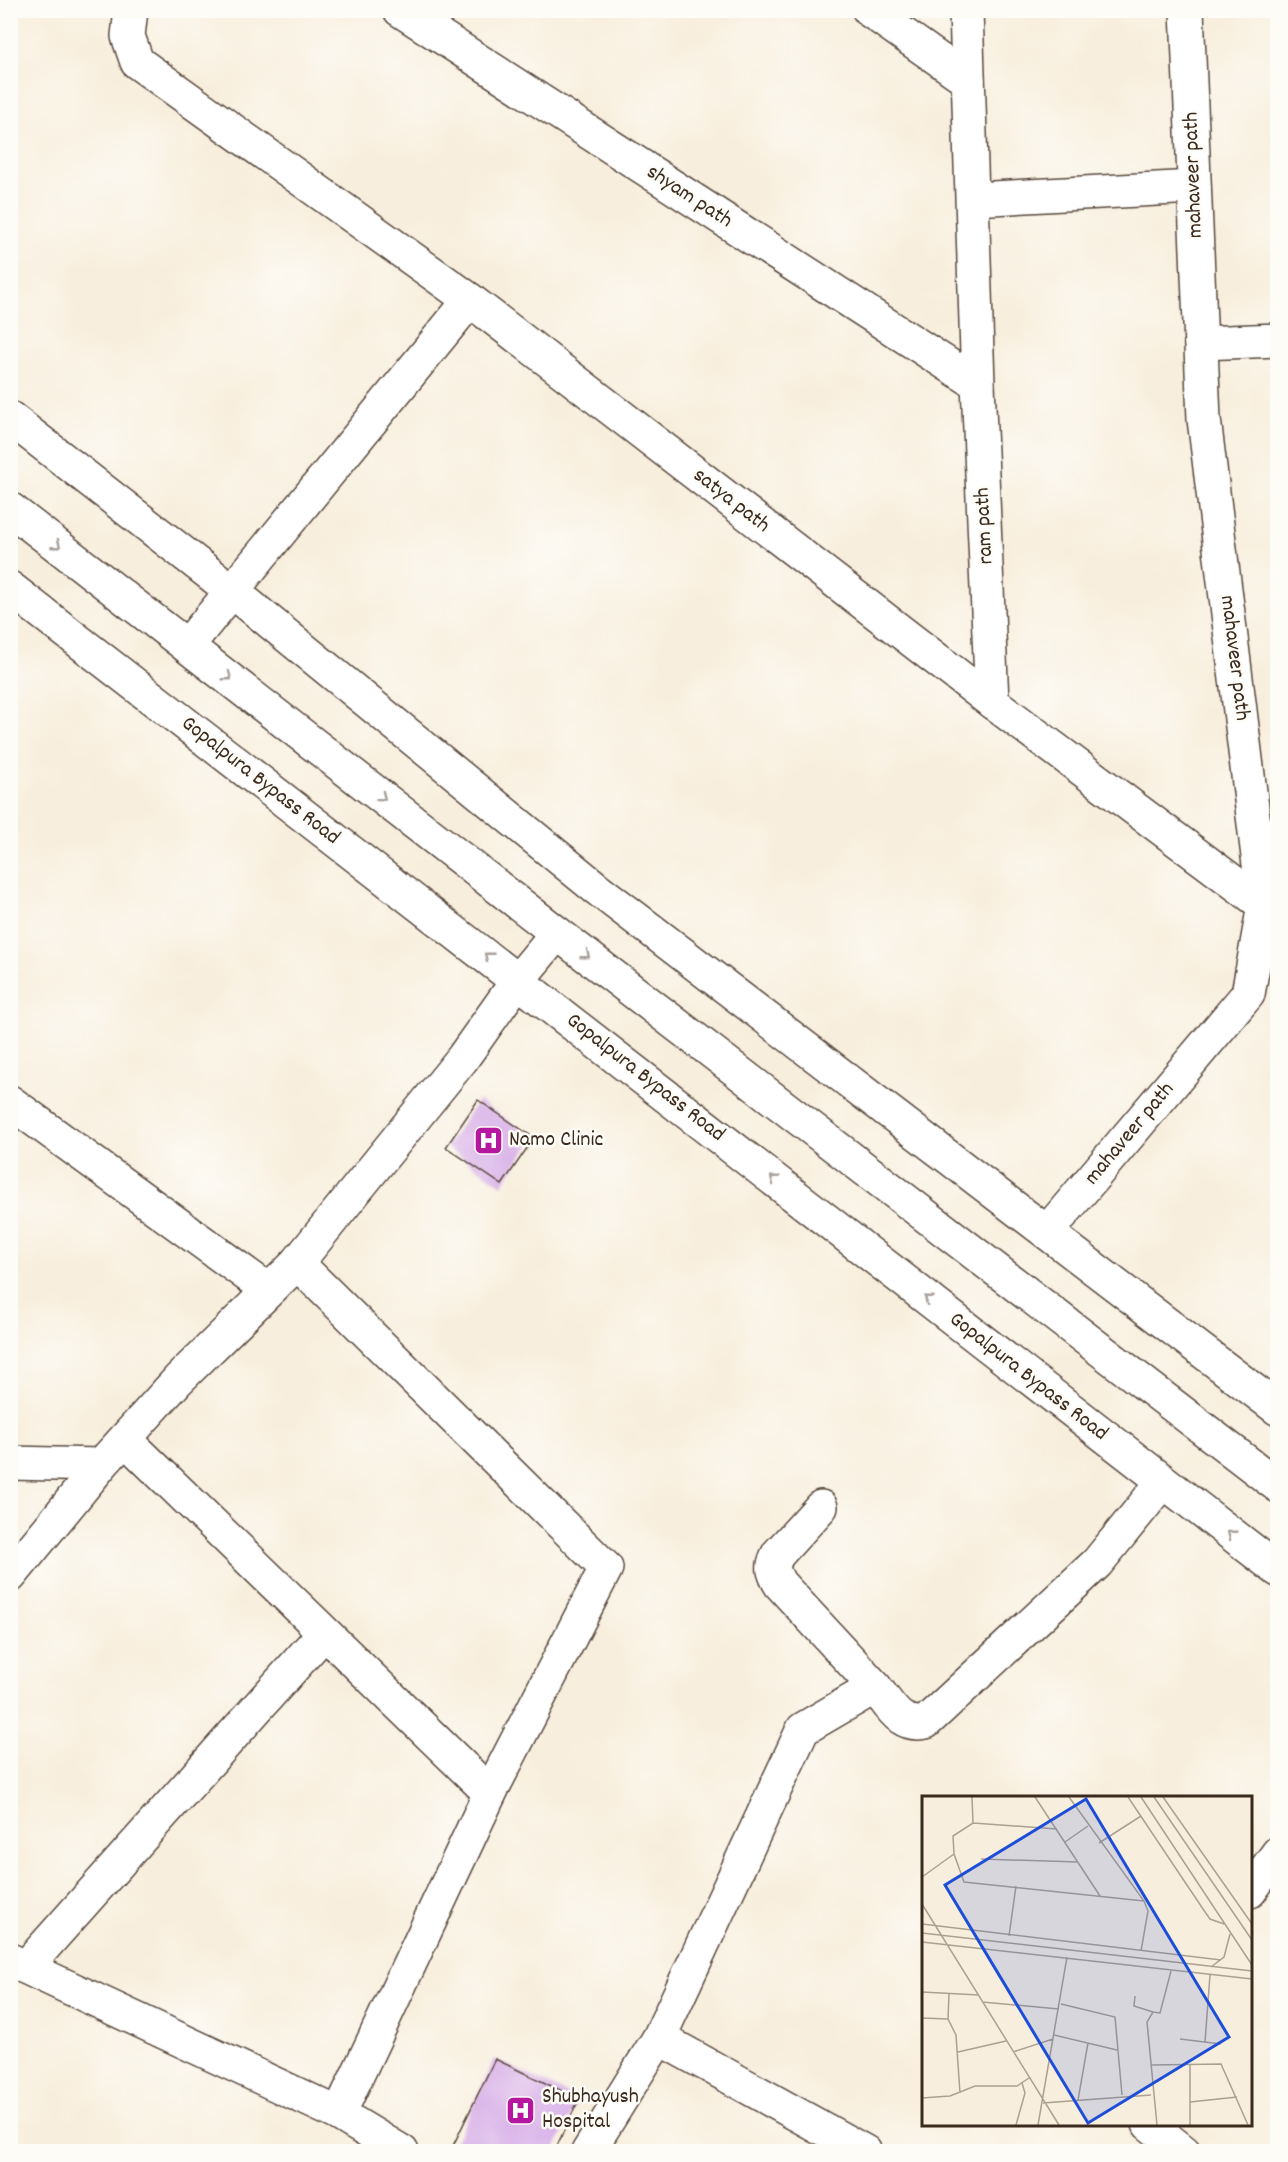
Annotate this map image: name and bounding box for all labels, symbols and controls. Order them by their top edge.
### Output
street label: mahaveer path [1176,111,1212,239]
street label: shyam path [640,157,738,237]
street label: satya path [686,461,776,541]
street label: ram path [967,487,1003,565]
one-way arrow [50,538,61,549]
street label: mahaveer path [1211,593,1257,723]
one-way arrow [221,670,232,681]
street label: Gopalpura Bypass Road [174,709,346,853]
one-way arrow [375,789,386,800]
one-way arrow [579,947,590,958]
one-way arrow [483,952,494,963]
street label: Gopalpura Bypass Road [559,1006,731,1150]
street label: mahaveer path [1078,1076,1182,1192]
hospital icon: Namo Clinic [472,1124,504,1156]
place label: Namo Clinic [509,1125,603,1156]
one-way arrow [770,1175,781,1186]
one-way arrow [924,1295,935,1306]
street label: Gopalpura Bypass Road [942,1305,1114,1449]
one-way arrow [1227,1531,1238,1542]
inset map [922,1796,1252,2126]
place label: Shubhayush Hospital [542,2082,639,2138]
hospital icon: Shubhayush Hospital [505,2094,537,2126]

